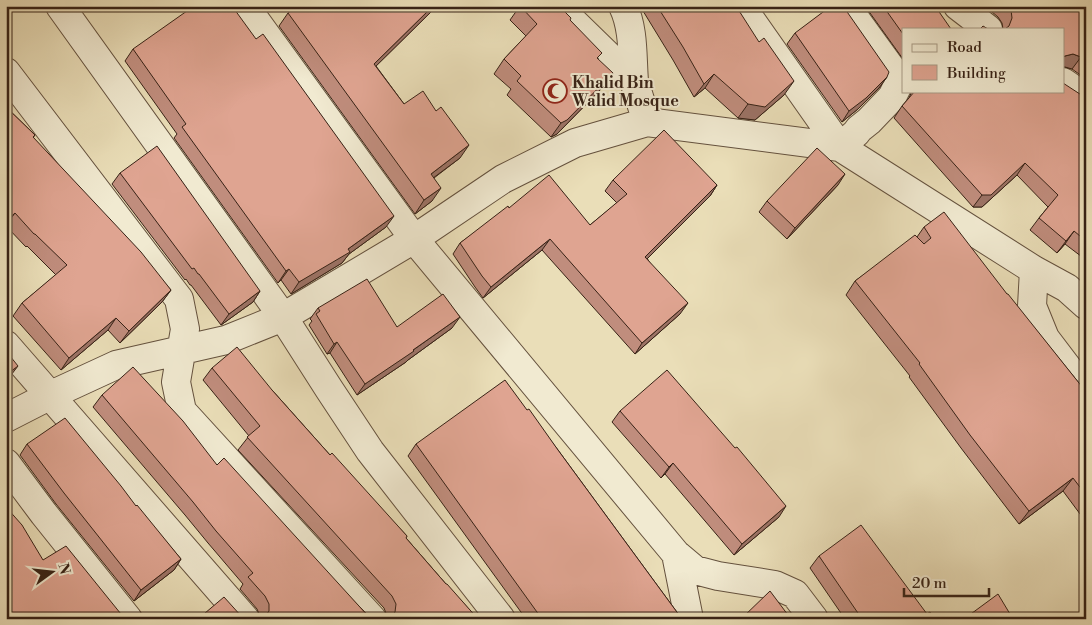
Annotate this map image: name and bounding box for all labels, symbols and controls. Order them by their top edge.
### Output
legend [902,28,1064,92]
text: Road [947,38,982,57]
text: Building [946,64,1006,83]
place label: Khalid Bin Walid Mosque [571,73,679,111]
mosque icon: Khalid Bin Walid Mosque [542,78,568,104]
north arrow [28,548,78,598]
text: N [53,561,74,577]
scale bar [904,565,990,597]
text: 20 m [912,574,947,593]

